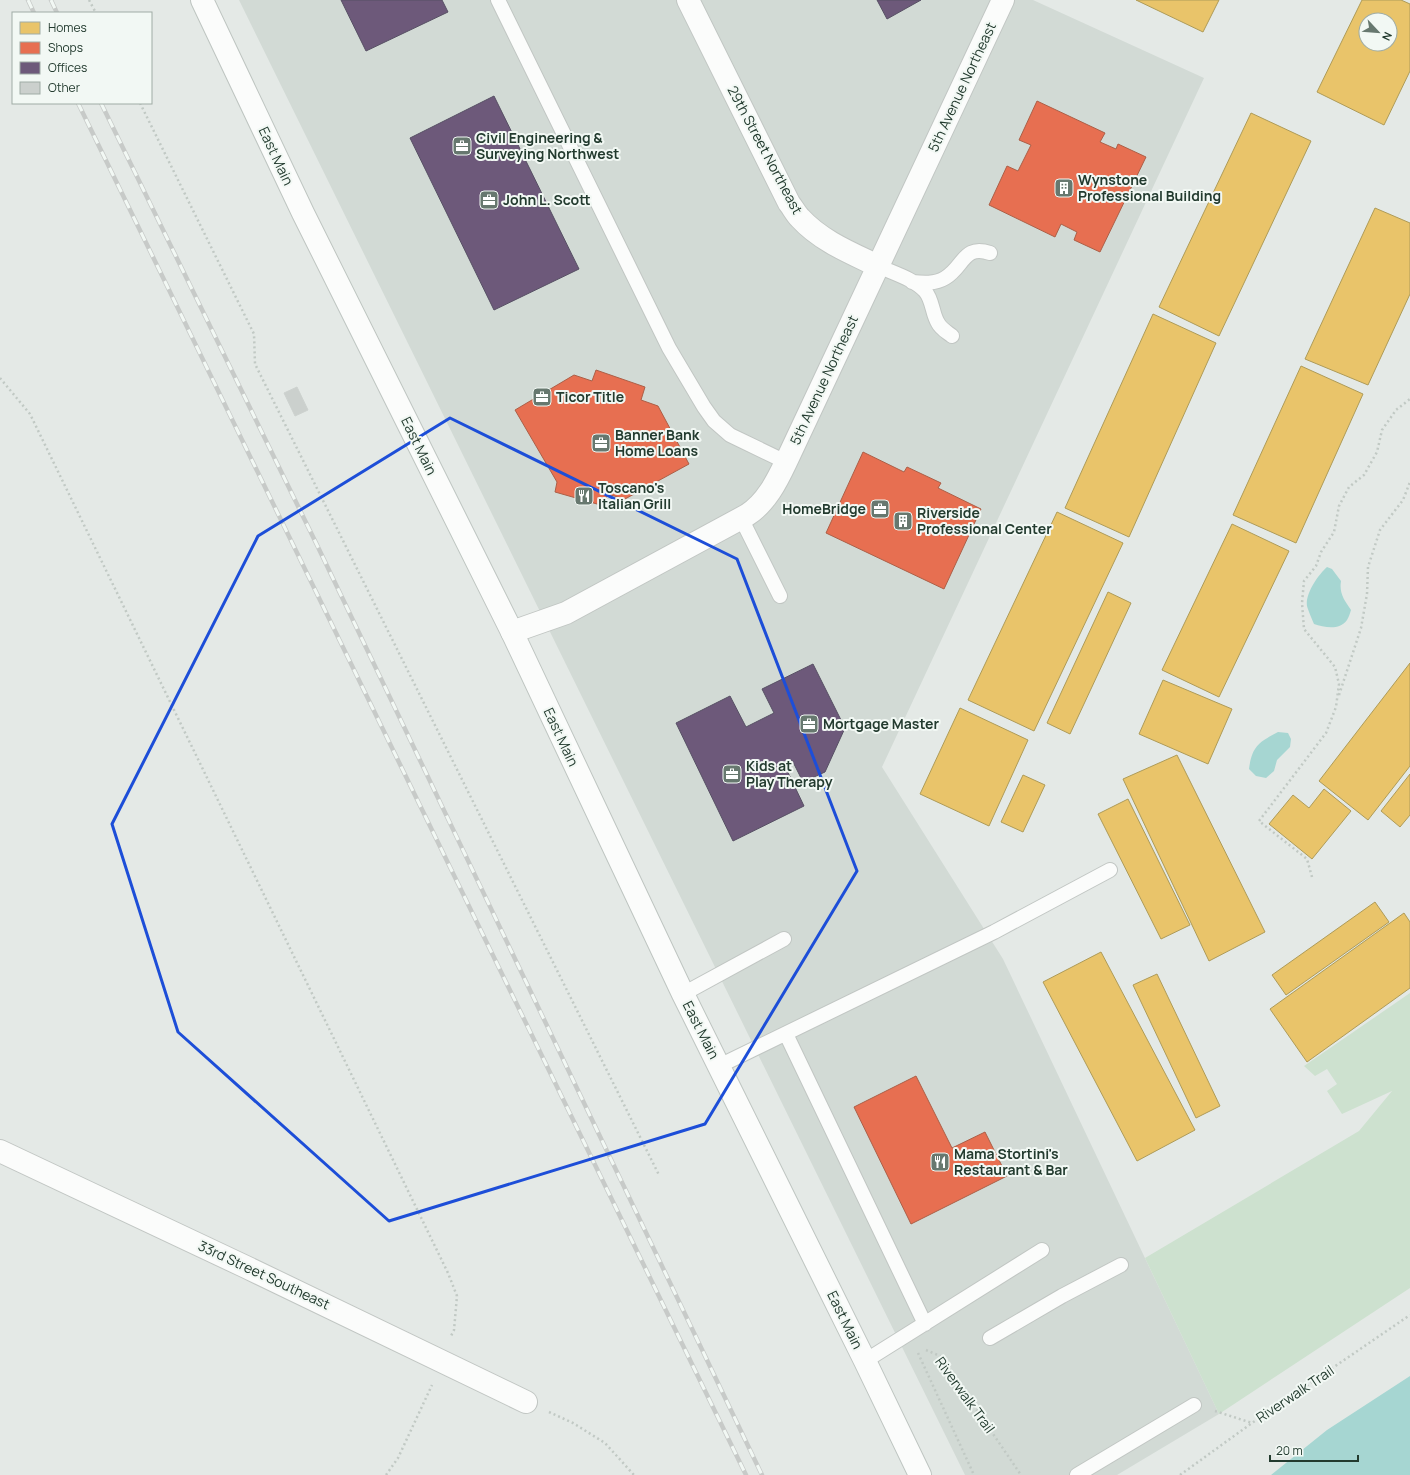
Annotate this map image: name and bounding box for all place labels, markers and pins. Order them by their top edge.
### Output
place label: Civil Engineering & Surveying Northwest [476,128,619,163]
office icon: Civil Engineering & Surveying Northwest [451,135,473,157]
place label: Wynstone Professional Building [1078,170,1221,205]
building icon: Wynstone Professional Building [1053,177,1075,199]
office icon: John L. Scott [478,189,500,211]
place label: John L. Scott [503,190,591,209]
office icon: Ticor Title [531,386,553,408]
place label: Ticor Title [556,387,624,406]
place label: Banner Bank Home Loans [615,425,700,460]
office icon: Banner Bank Home Loans [590,432,612,454]
place label: Toscano's Italian Grill [598,478,671,513]
restaurant icon: Toscano's Italian Grill [573,485,595,507]
office icon: HomeBridge [869,498,891,520]
place label: HomeBridge [782,499,866,518]
place label: Riverside Professional Center [917,503,1052,538]
building icon: Riverside Professional Center [892,510,914,532]
office icon: Mortgage Master [798,713,820,735]
place label: Mortgage Master [823,714,940,733]
place label: Kids at Play Therapy [746,756,833,791]
office icon: Kids at Play Therapy [721,763,743,785]
place label: Mama Stortini's Restaurant & Bar [954,1144,1068,1179]
restaurant icon: Mama Stortini's Restaurant & Bar [929,1151,951,1173]

